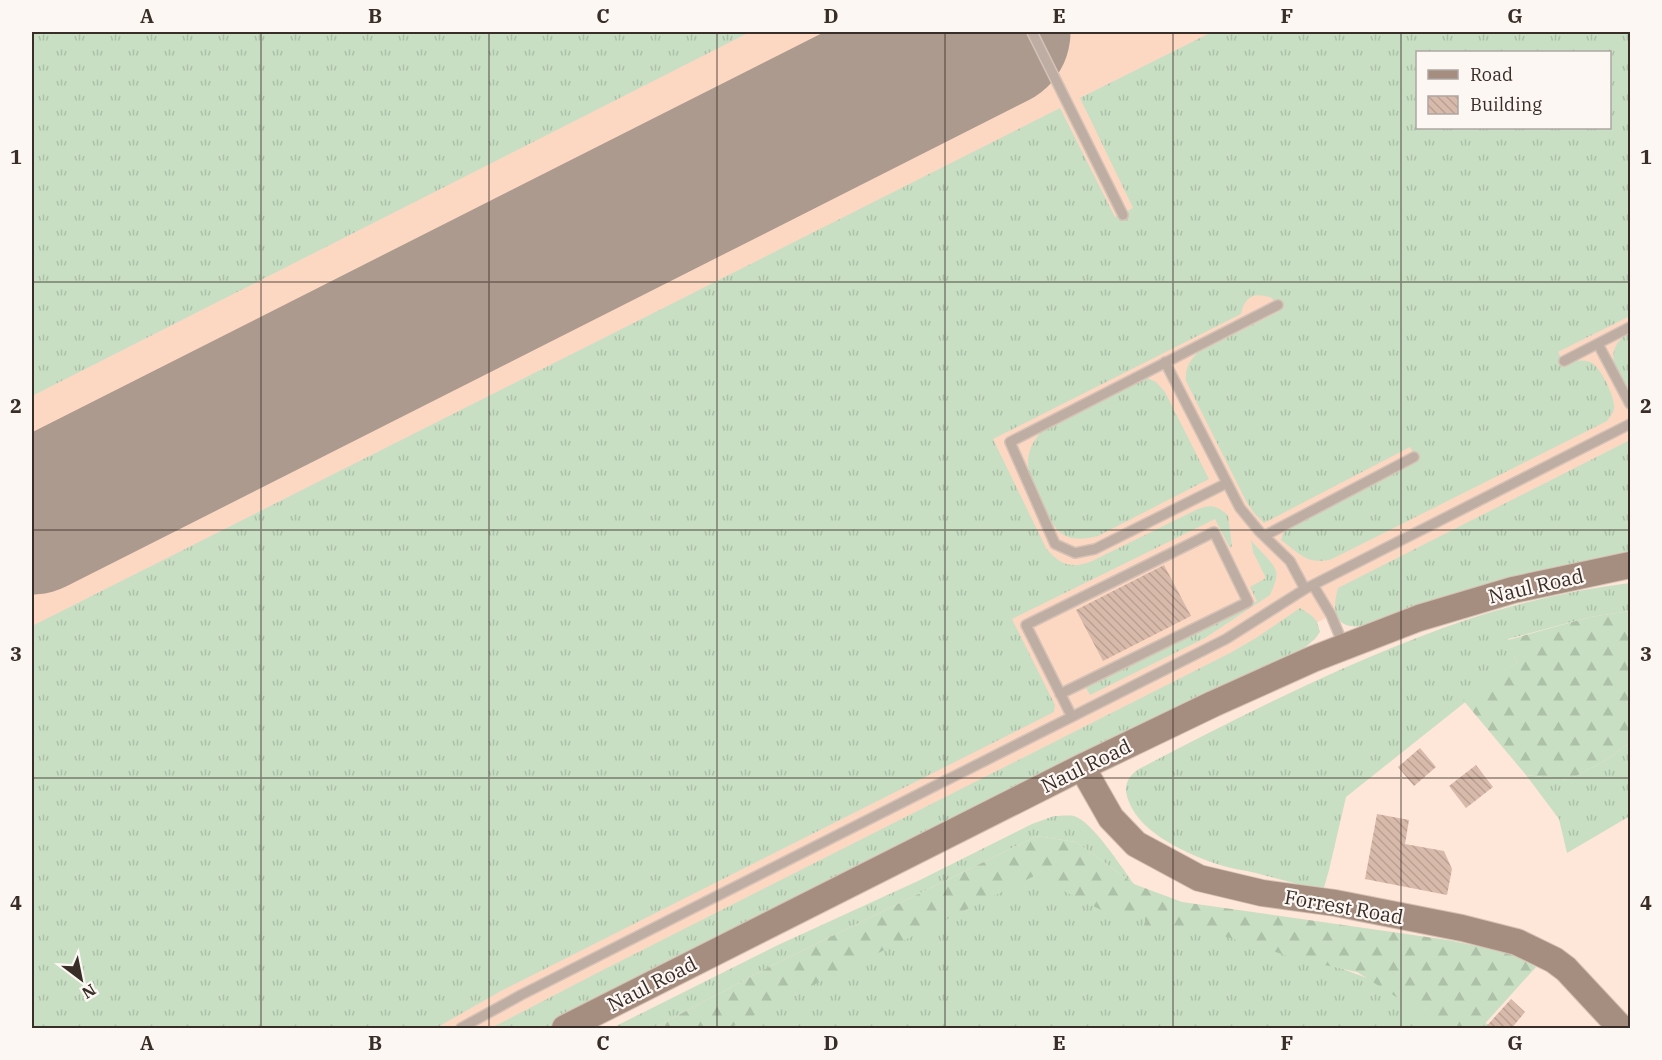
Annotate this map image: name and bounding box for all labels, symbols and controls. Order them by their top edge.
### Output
text: A [140,2,154,29]
text: B [368,2,382,29]
text: C [596,2,610,29]
text: D [823,2,839,29]
text: E [1052,2,1066,29]
text: F [1281,2,1293,29]
text: G [1507,2,1523,29]
legend [1416,51,1611,129]
text: Road [1470,63,1513,86]
text: Building [1470,93,1542,116]
text: 1 [10,143,22,170]
text: 1 [1640,143,1652,170]
text: 2 [10,392,22,419]
text: 2 [1640,392,1652,419]
street label: Naul Road [1486,561,1586,610]
text: 3 [10,640,22,667]
text: 3 [1640,640,1652,667]
street label: Naul Road [1036,732,1135,799]
street label: Forrest Road [1282,883,1406,930]
text: 4 [10,889,22,916]
text: 4 [1640,889,1652,916]
north arrow [51,949,111,1009]
street label: Naul Road [602,950,701,1018]
text: N [78,980,100,1004]
text: A [140,1029,154,1056]
text: B [368,1029,382,1056]
text: C [596,1029,610,1056]
text: D [823,1029,839,1056]
text: E [1052,1029,1066,1056]
text: F [1281,1029,1293,1056]
text: G [1507,1029,1523,1056]

